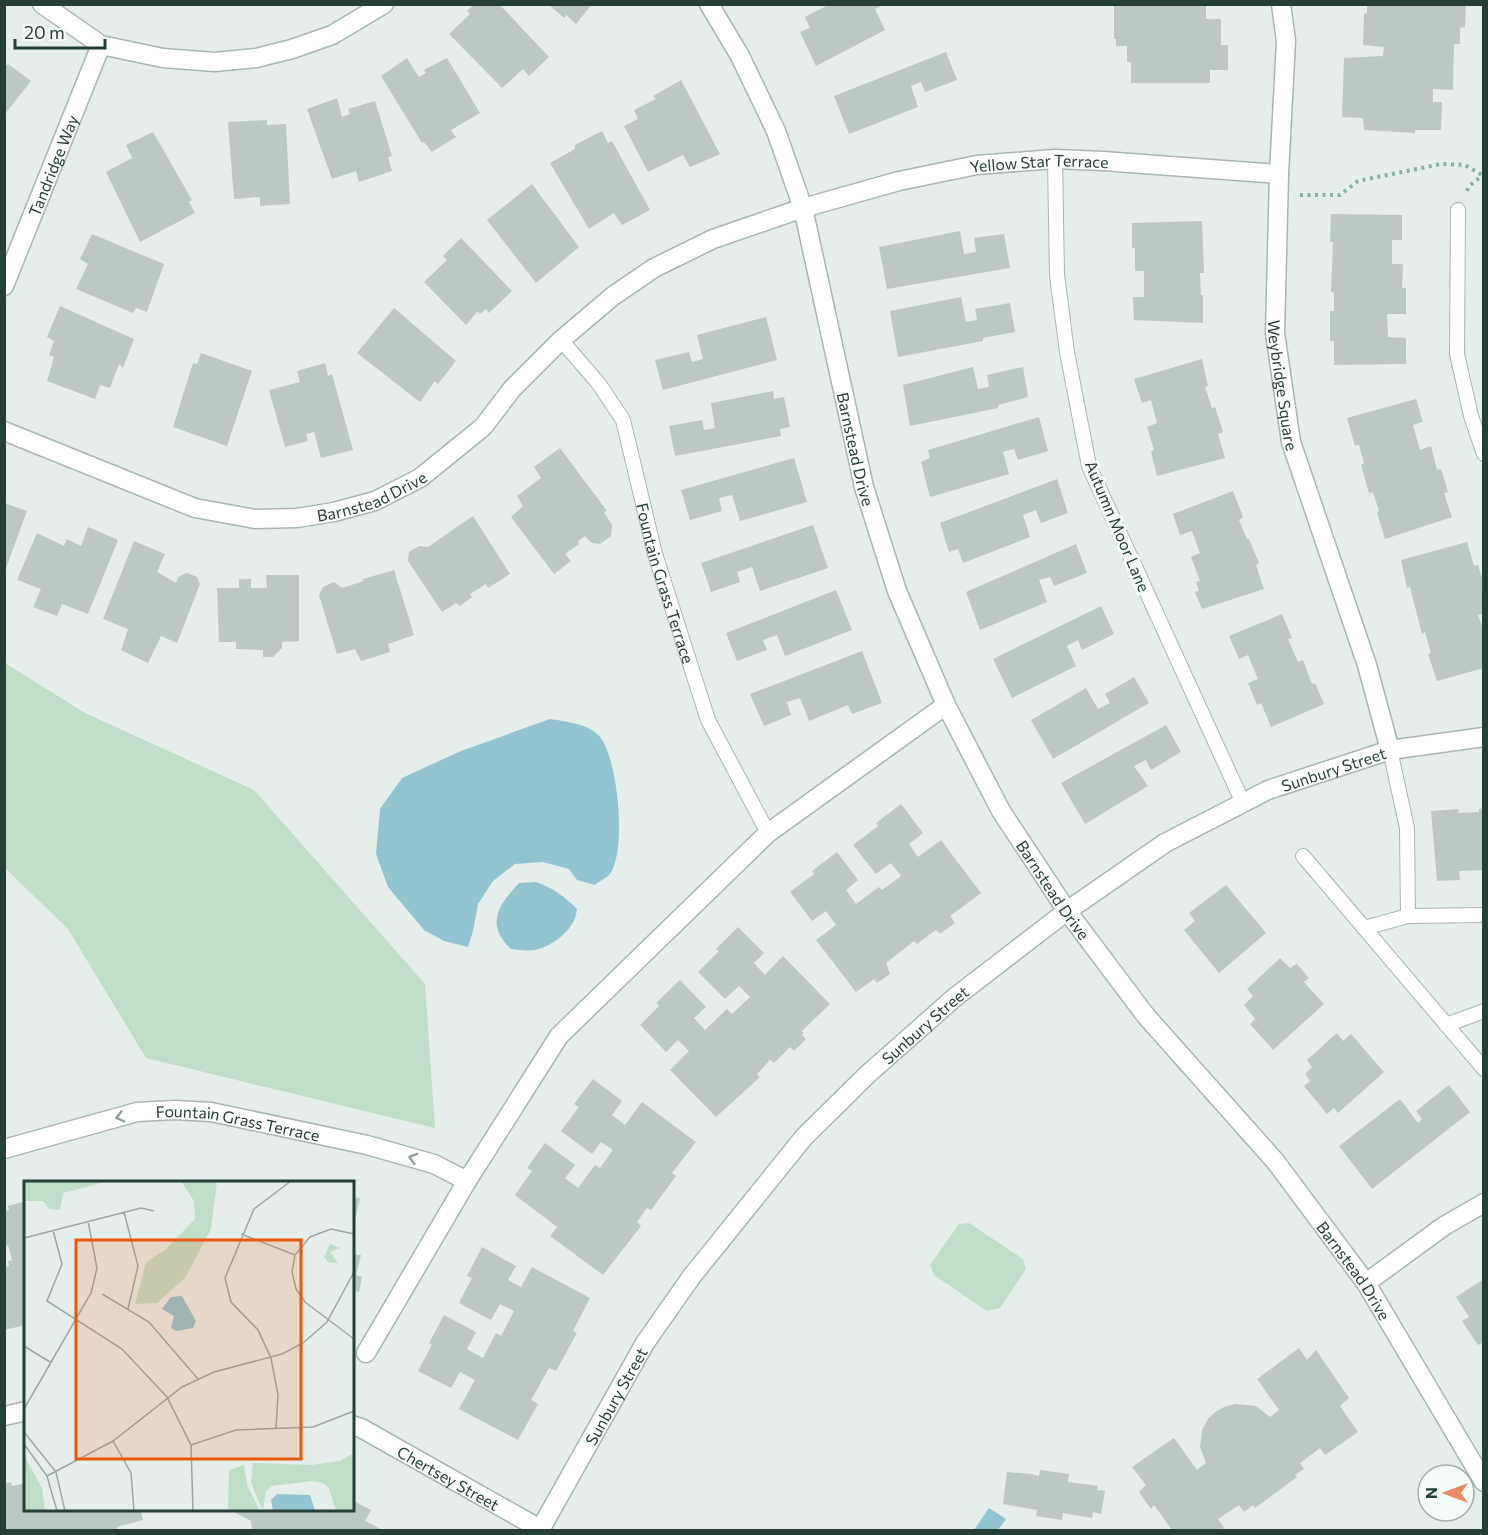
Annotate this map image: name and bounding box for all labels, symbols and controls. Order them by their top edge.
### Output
scale bar [15,12,105,50]
text: 20 m [24,21,65,43]
street label: Tandridge Way [24,112,81,219]
street label: Yellow Star Terrace [968,149,1109,176]
street label: Weybridge Square [1265,319,1303,453]
street label: Barnstead Drive [834,390,879,508]
street label: Autumn Moor Lane [1082,458,1154,594]
street label: Barnstead Drive [315,467,430,524]
street label: Fountain Grass Terrace [634,501,699,666]
street label: Sunbury Street [1279,742,1389,795]
street label: Barnstead Drive [1013,836,1094,943]
street label: Sunbury Street [877,981,972,1067]
street label: Fountain Grass Terrace [155,1100,322,1144]
one-way arrow [115,1110,125,1123]
one-way arrow [408,1153,418,1166]
inset map [24,1181,354,1511]
street label: Barnstead Drive [1314,1217,1395,1323]
street label: Sunbury Street [580,1343,651,1448]
street label: Chertsey Street [394,1441,503,1514]
north arrow [1416,1463,1476,1523]
text: N [1421,1487,1440,1499]

